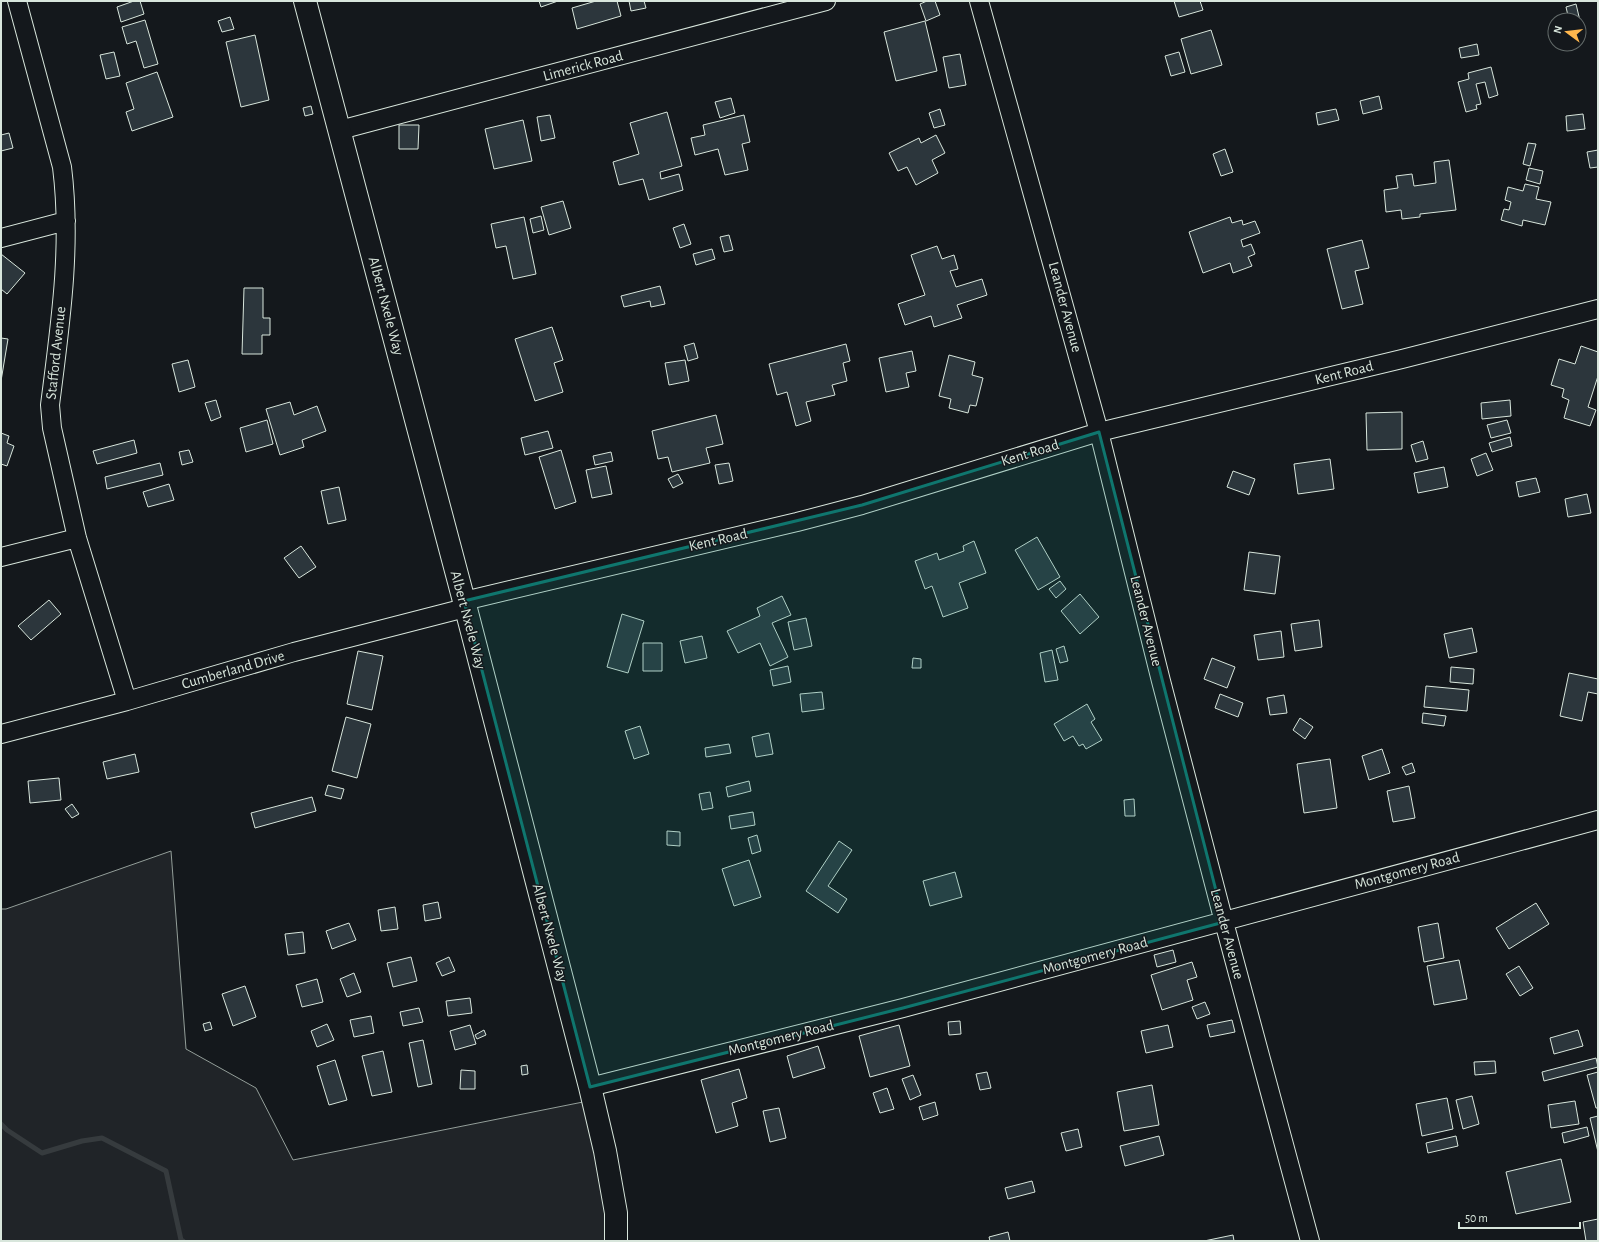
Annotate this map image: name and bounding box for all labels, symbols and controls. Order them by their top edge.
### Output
north arrow [1547,12,1587,52]
text: N [1552,24,1564,35]
street label: Limerick Road [541,48,625,84]
street label: Albert Nxele Way [366,255,407,357]
street label: Leander Avenue [1046,260,1084,354]
street label: Stafford Avenue [44,306,68,400]
street label: Kent Road [1313,358,1375,387]
street label: Kent Road [999,437,1061,469]
street label: Kent Road [687,526,749,554]
street label: Albert Nxele Way [448,569,489,671]
street label: Leander Avenue [1127,574,1165,668]
street label: Cumberland Drive [180,648,286,692]
street label: Montgomery Road [1353,850,1461,892]
street label: Albert Nxele Way [530,882,571,984]
street label: Leander Avenue [1208,887,1246,981]
street label: Montgomery Road [1041,935,1149,977]
street label: Montgomery Road [727,1018,836,1058]
scale bar [1459,1204,1580,1230]
text: 50 m [1465,1212,1488,1224]

